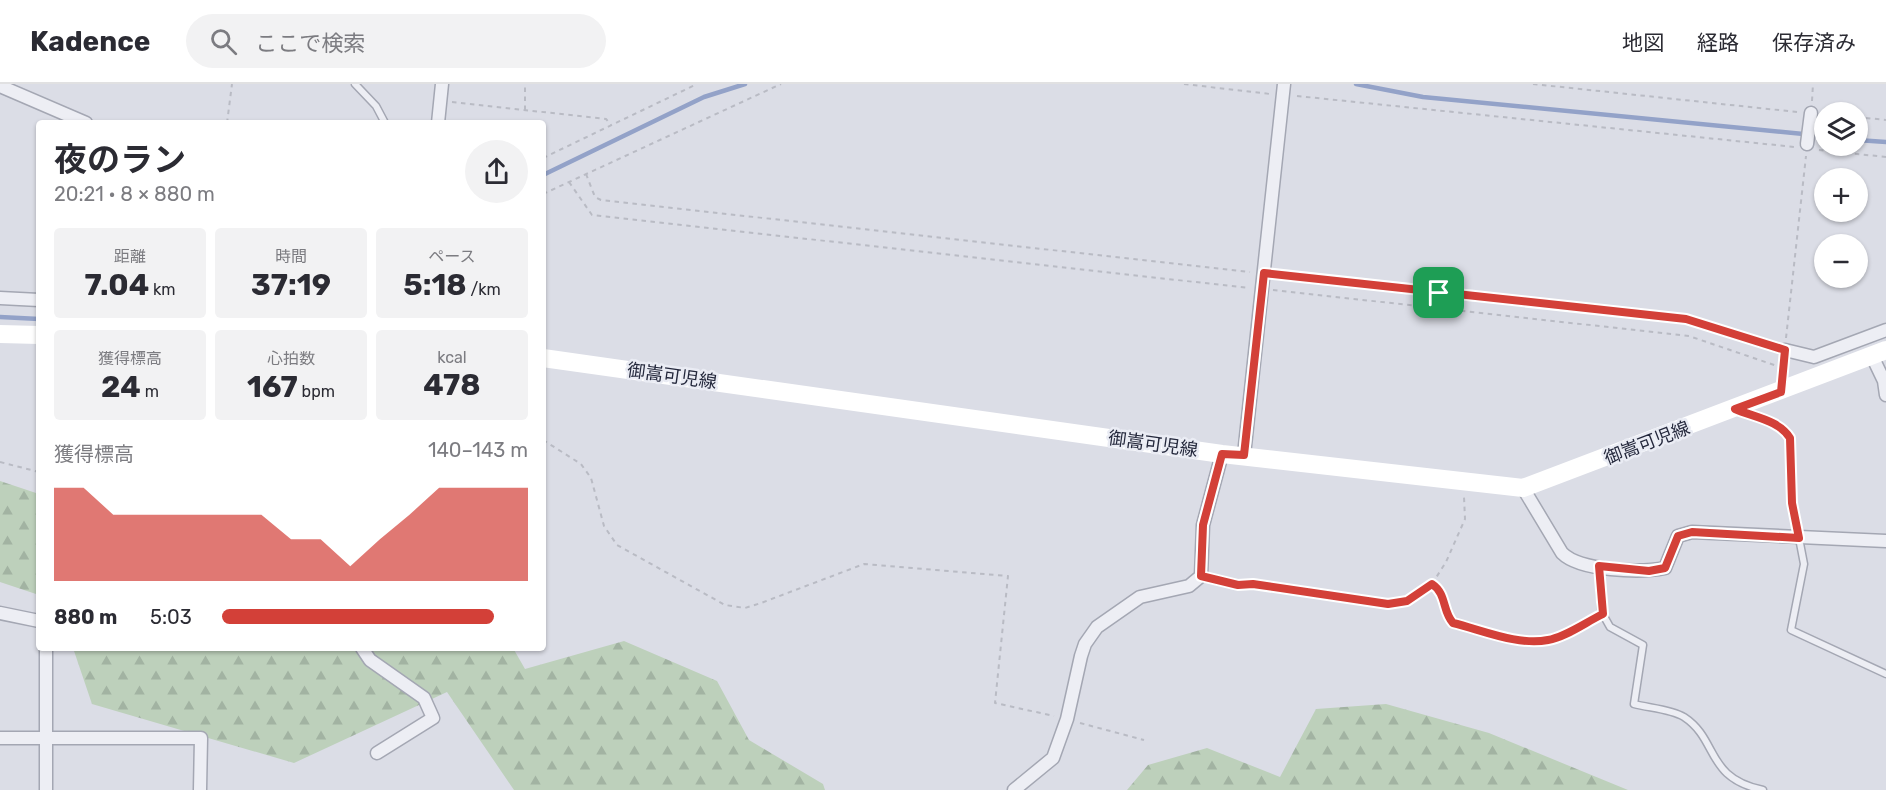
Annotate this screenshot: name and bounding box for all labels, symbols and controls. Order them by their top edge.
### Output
search box [186,14,606,68]
text: Kadence [30,25,150,58]
icon: search [207,25,240,58]
text: ここで検索 [255,30,365,57]
text: 地図 [1622,30,1664,55]
text: 経路 [1697,30,1739,55]
text: 保存済み [1772,30,1856,55]
map controls [1814,102,1868,288]
button: layers [1814,102,1868,156]
text: 夜のラン [54,140,186,179]
button: share [465,140,528,203]
button: + [1814,168,1868,222]
text: 20:21 · 8 × 880 m [54,182,215,206]
button: − [1814,234,1868,288]
text: 距離 [114,247,146,266]
text: 時間 [275,247,307,266]
text: ペース [428,247,476,266]
text: 7.04 [84,267,149,303]
text: 37:19 [251,267,331,303]
text: 5:18 [403,267,467,303]
pin [1413,267,1464,318]
icon: arrive [1422,276,1455,309]
text: km [149,280,176,299]
text: /km [467,280,501,299]
text: kcal [437,348,467,367]
text: 獲得標高 [98,349,162,368]
text: 心拍数 [267,349,315,368]
street label: 御嵩可児線 [626,359,718,393]
text: 478 [423,367,481,403]
text: 24 [101,369,141,405]
text: 167 [247,369,298,405]
text: m [141,382,159,401]
text: bpm [298,382,335,401]
street label: 御嵩可児線 [1601,417,1693,469]
street label: 御嵩可児線 [1107,427,1199,461]
text: 140–143 m [428,438,528,462]
text: 獲得標高 [54,442,134,466]
text: 880 m [54,605,117,629]
text: 5:03 [150,605,192,629]

